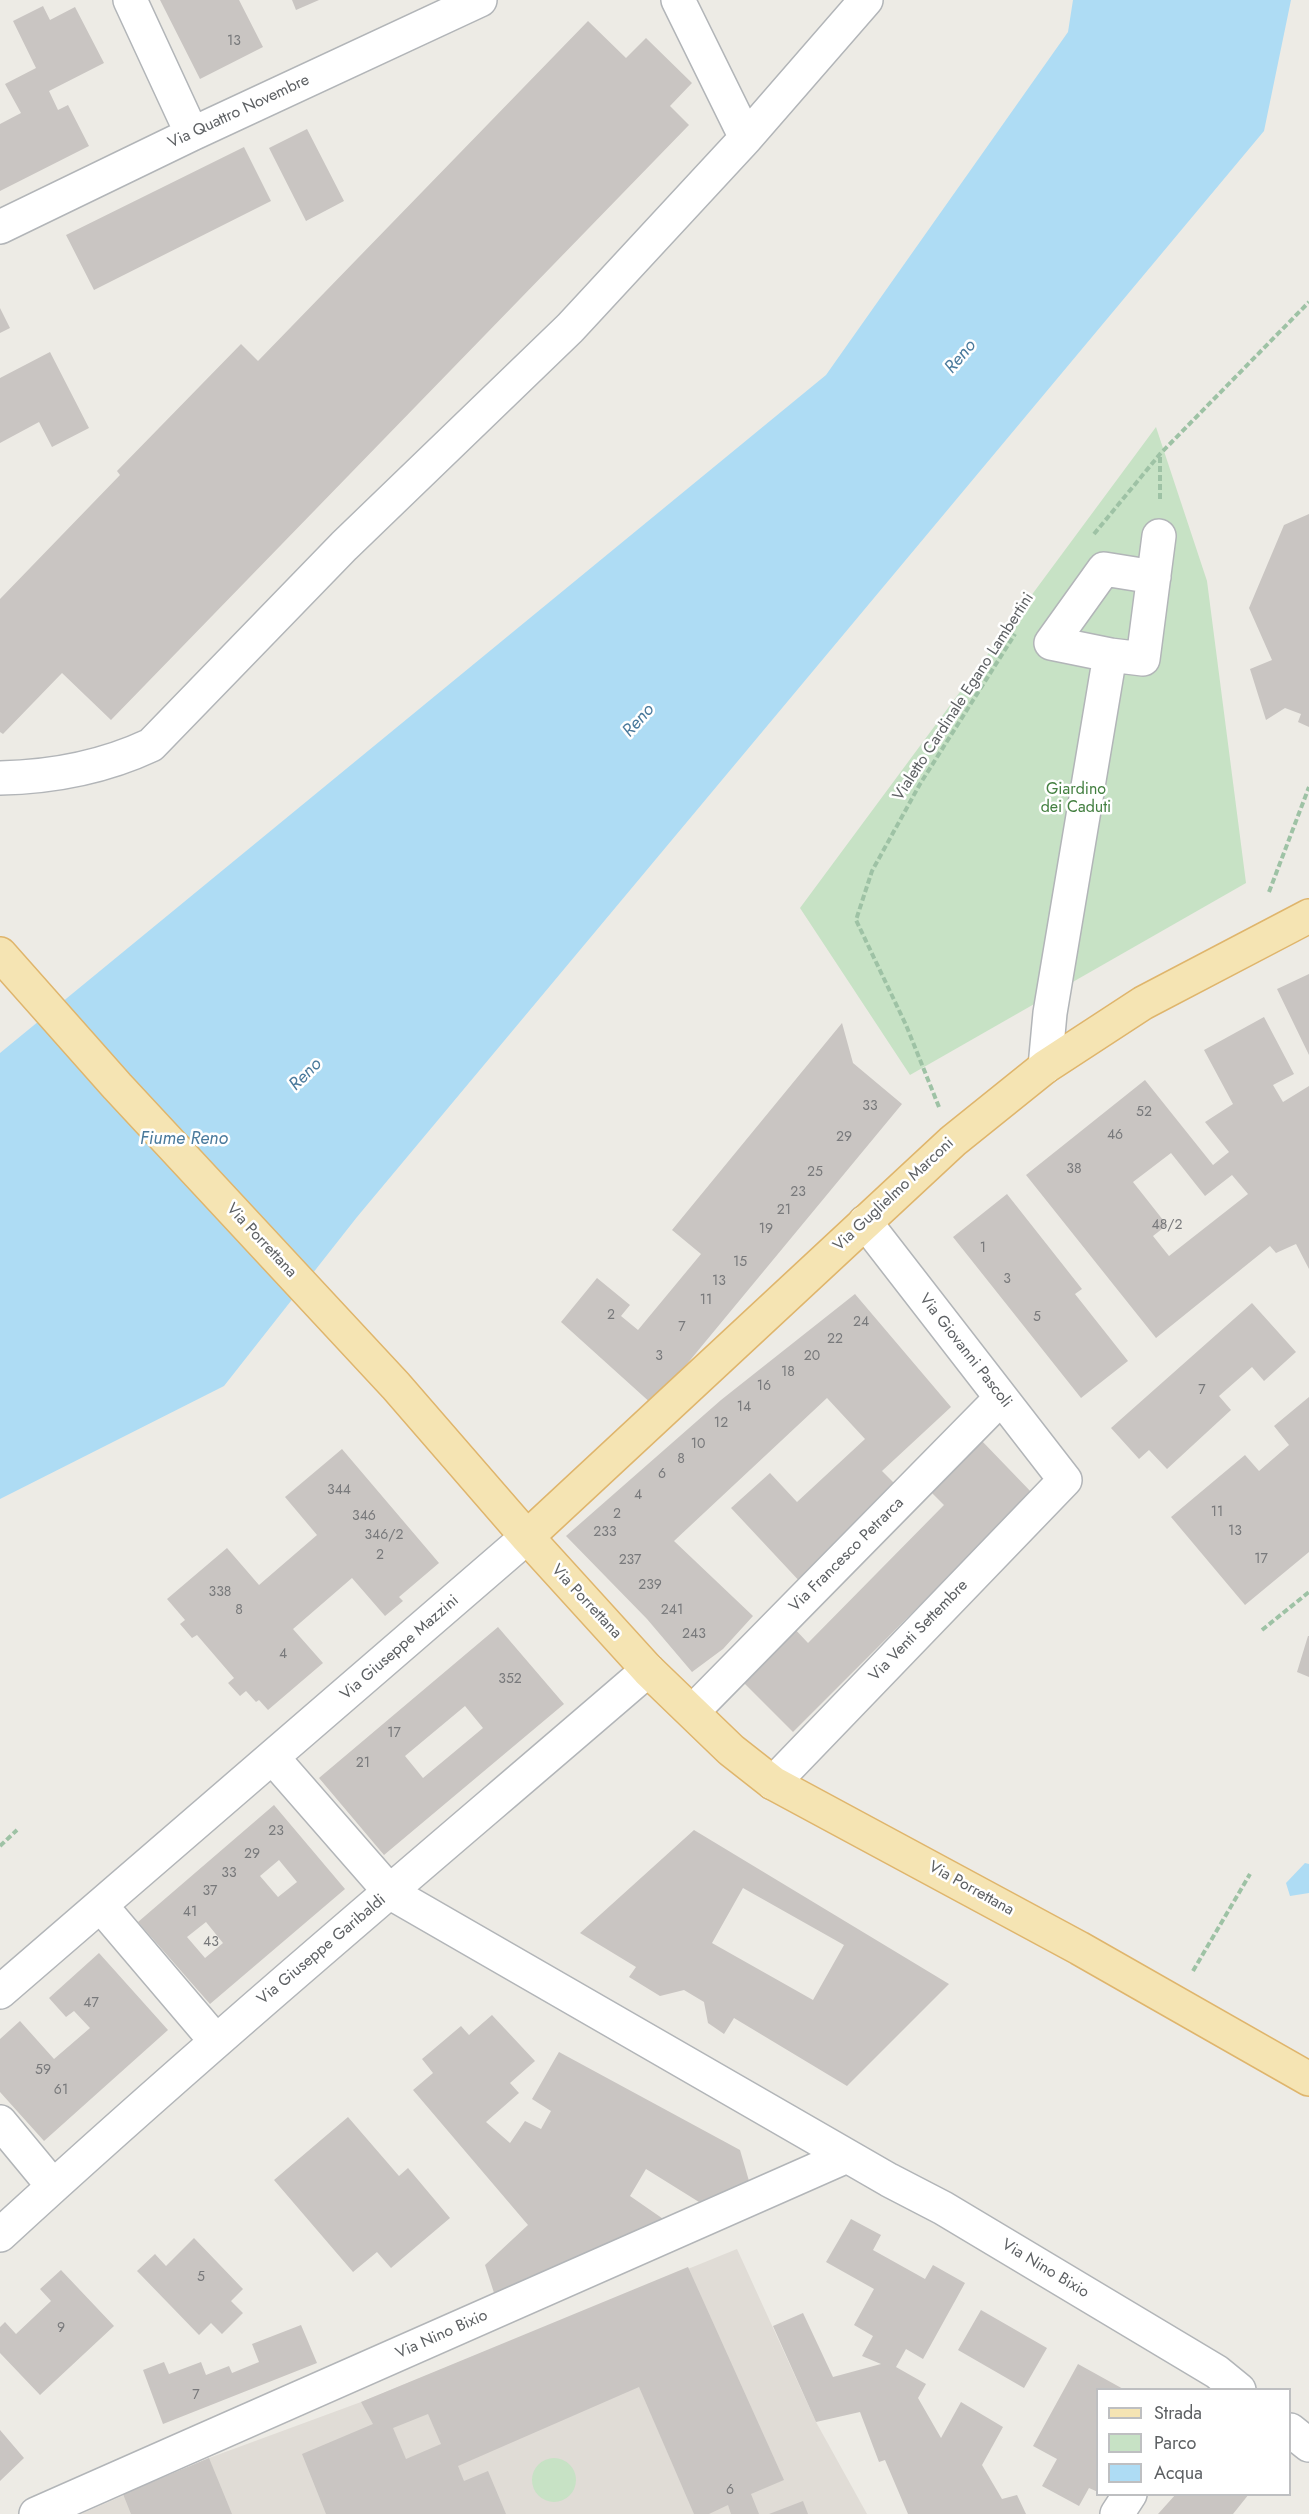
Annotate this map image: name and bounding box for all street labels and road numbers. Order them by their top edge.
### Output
street label: Via Quattro Novembre [165,71,313,153]
street label: Vialetto Cardinale Egano Lambertini [889,589,1039,805]
street label: Via Guglielmo Marconi [830,1134,958,1256]
street label: Via Porrettana [222,1200,300,1282]
street label: Via Giovanni Pascoli [915,1290,1015,1412]
street label: Via Francesco Petrarca [786,1494,908,1616]
street label: Via Porrettana [547,1561,625,1643]
street label: Via Venti Settembre [866,1576,972,1686]
street label: Via Giuseppe Mazzini [337,1591,463,1705]
street label: Via Porrettana [925,1858,1017,1920]
street label: Via Giuseppe Garibaldi [254,1891,390,2009]
street label: Via Nino Bixio [998,2235,1092,2303]
street label: Via Nino Bixio [393,2306,491,2364]

